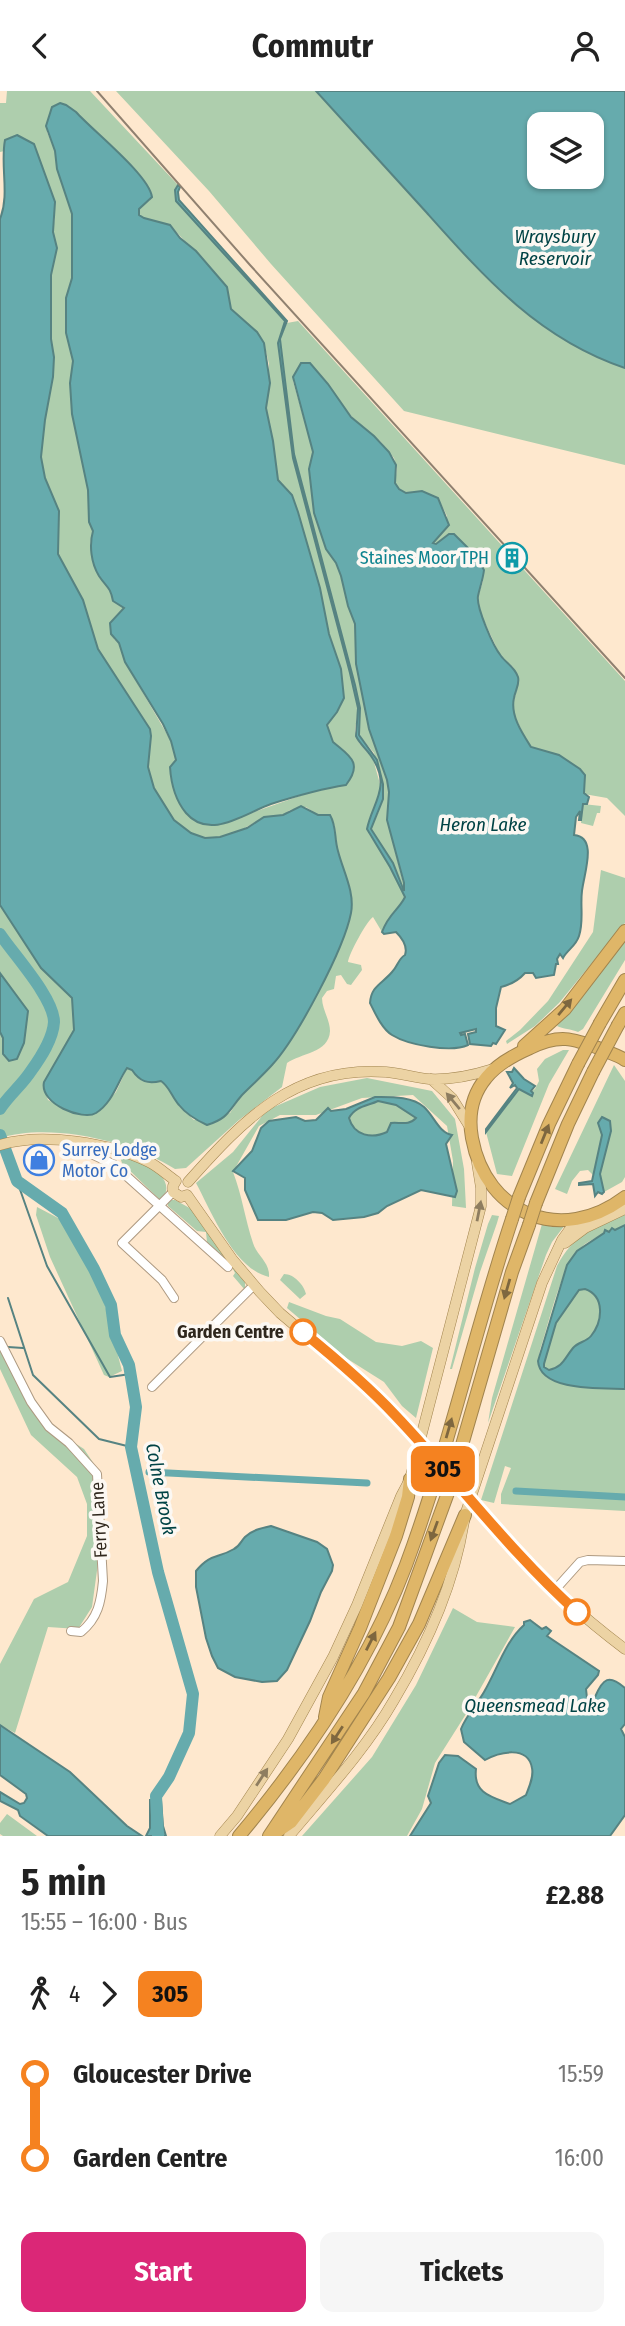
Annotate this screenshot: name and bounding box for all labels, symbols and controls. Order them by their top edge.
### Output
icon: back [21,27,59,65]
text: Commutr [252,27,373,65]
icon: person [566,27,604,65]
map controls [527,112,604,189]
button: layers [527,112,604,189]
water label: Wraysbury Reservoir [514,225,596,270]
building icon: Staines Moor TPH [495,541,529,575]
place label: Staines Moor TPH [360,547,489,569]
water label: Heron Lake [439,813,527,836]
one-way arrow [557,999,572,1016]
one-way arrow [446,1093,461,1110]
one-way arrow [539,1123,550,1144]
place label: Surrey Lodge Motor Co [62,1139,157,1182]
shop icon: Surrey Lodge Motor Co [22,1143,56,1177]
one-way arrow [474,1200,485,1222]
one-way arrow [501,1279,512,1301]
marker: Garden Centre [290,1319,316,1345]
place label: Garden Centre [177,1321,284,1343]
one-way arrow [445,1417,455,1438]
water label: Colne Brook [141,1441,181,1537]
line badge: 305 [403,1446,483,1492]
text: 305 [425,1455,461,1483]
street label: Ferry Lane [86,1481,112,1559]
one-way arrow [429,1520,440,1541]
unlabelled marker [564,1599,590,1625]
one-way arrow [366,1631,377,1651]
water label: Queensmead Lake [464,1694,606,1717]
one-way arrow [330,1725,343,1745]
one-way arrow [255,1768,268,1787]
text: 5 min [21,1859,106,1905]
text: £2.88 [546,1880,604,1911]
text: 15:55 – 16:00 · Bus [21,1908,188,1936]
icon: walk [21,1975,59,2013]
icon: forward [90,1975,128,2013]
text: 4 [69,1980,80,2008]
text: 305 [152,1980,188,2008]
text: Gloucester Drive [73,2059,252,2090]
text: 15:59 [558,2060,604,2088]
text: Garden Centre [73,2143,227,2174]
text: 16:00 [555,2144,604,2172]
button: Start [21,2232,306,2312]
button: Tickets [320,2232,604,2312]

